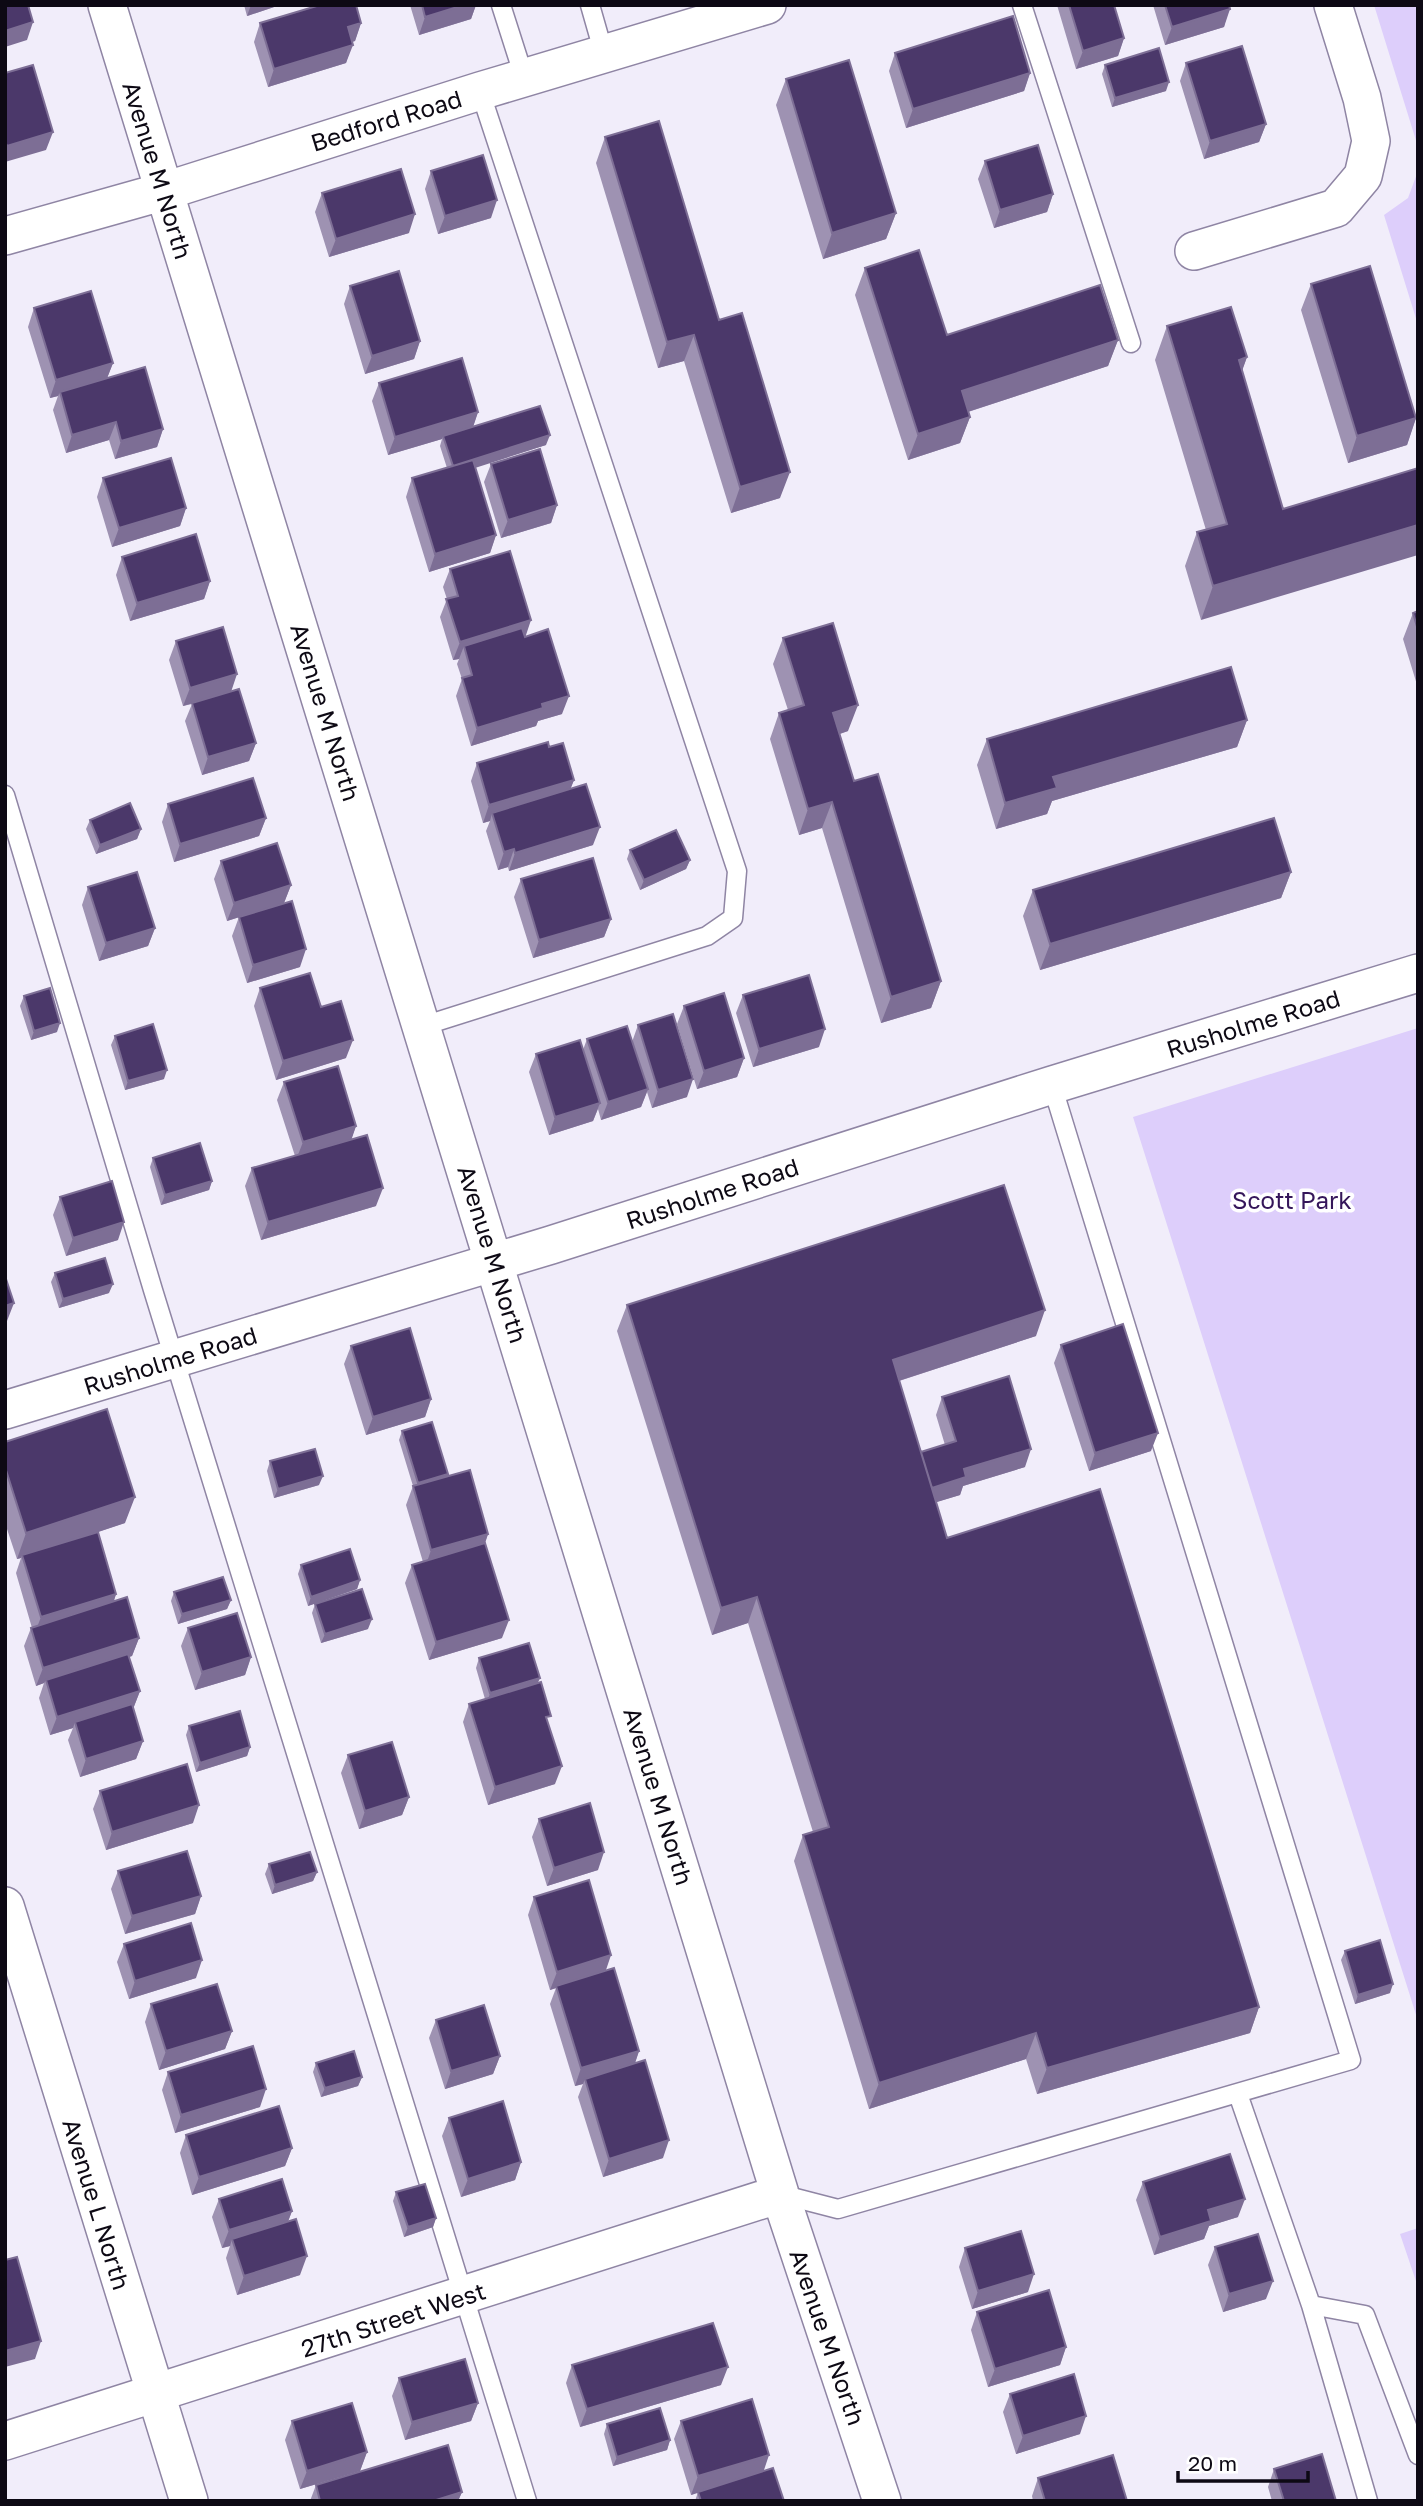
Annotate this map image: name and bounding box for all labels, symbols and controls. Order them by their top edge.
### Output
street label: Avenue M North [117,78,199,262]
street label: Bedford Road [307,83,465,157]
street label: Avenue M North [285,620,367,804]
street label: Rusholme Road [1163,983,1343,1063]
street label: Rusholme Road [622,1151,802,1235]
street label: Avenue M North [452,1162,534,1346]
park label: Scott Park [1232,1185,1352,1214]
street label: Rusholme Road [80,1320,260,1400]
street label: Avenue M North [618,1704,700,1888]
street label: Avenue L North [57,2115,137,2293]
street label: Avenue M North [784,2245,872,2429]
street label: 27th Street West [297,2275,489,2363]
scale bar [1178,2440,1308,2484]
text: 20 m [1188,2450,1237,2476]

